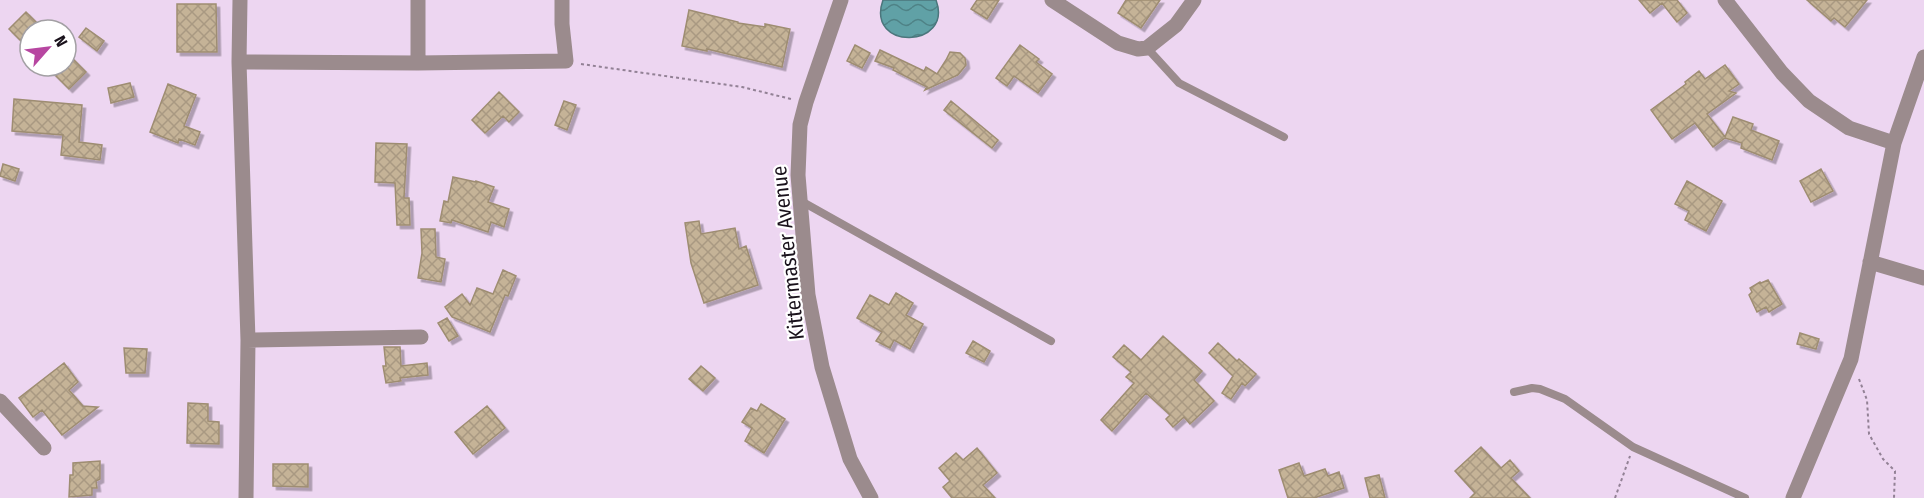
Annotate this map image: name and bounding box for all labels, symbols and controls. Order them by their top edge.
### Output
north arrow [18,18,78,78]
text: N [50,32,71,50]
street label: Kittermaster Avenue [766,165,810,341]

